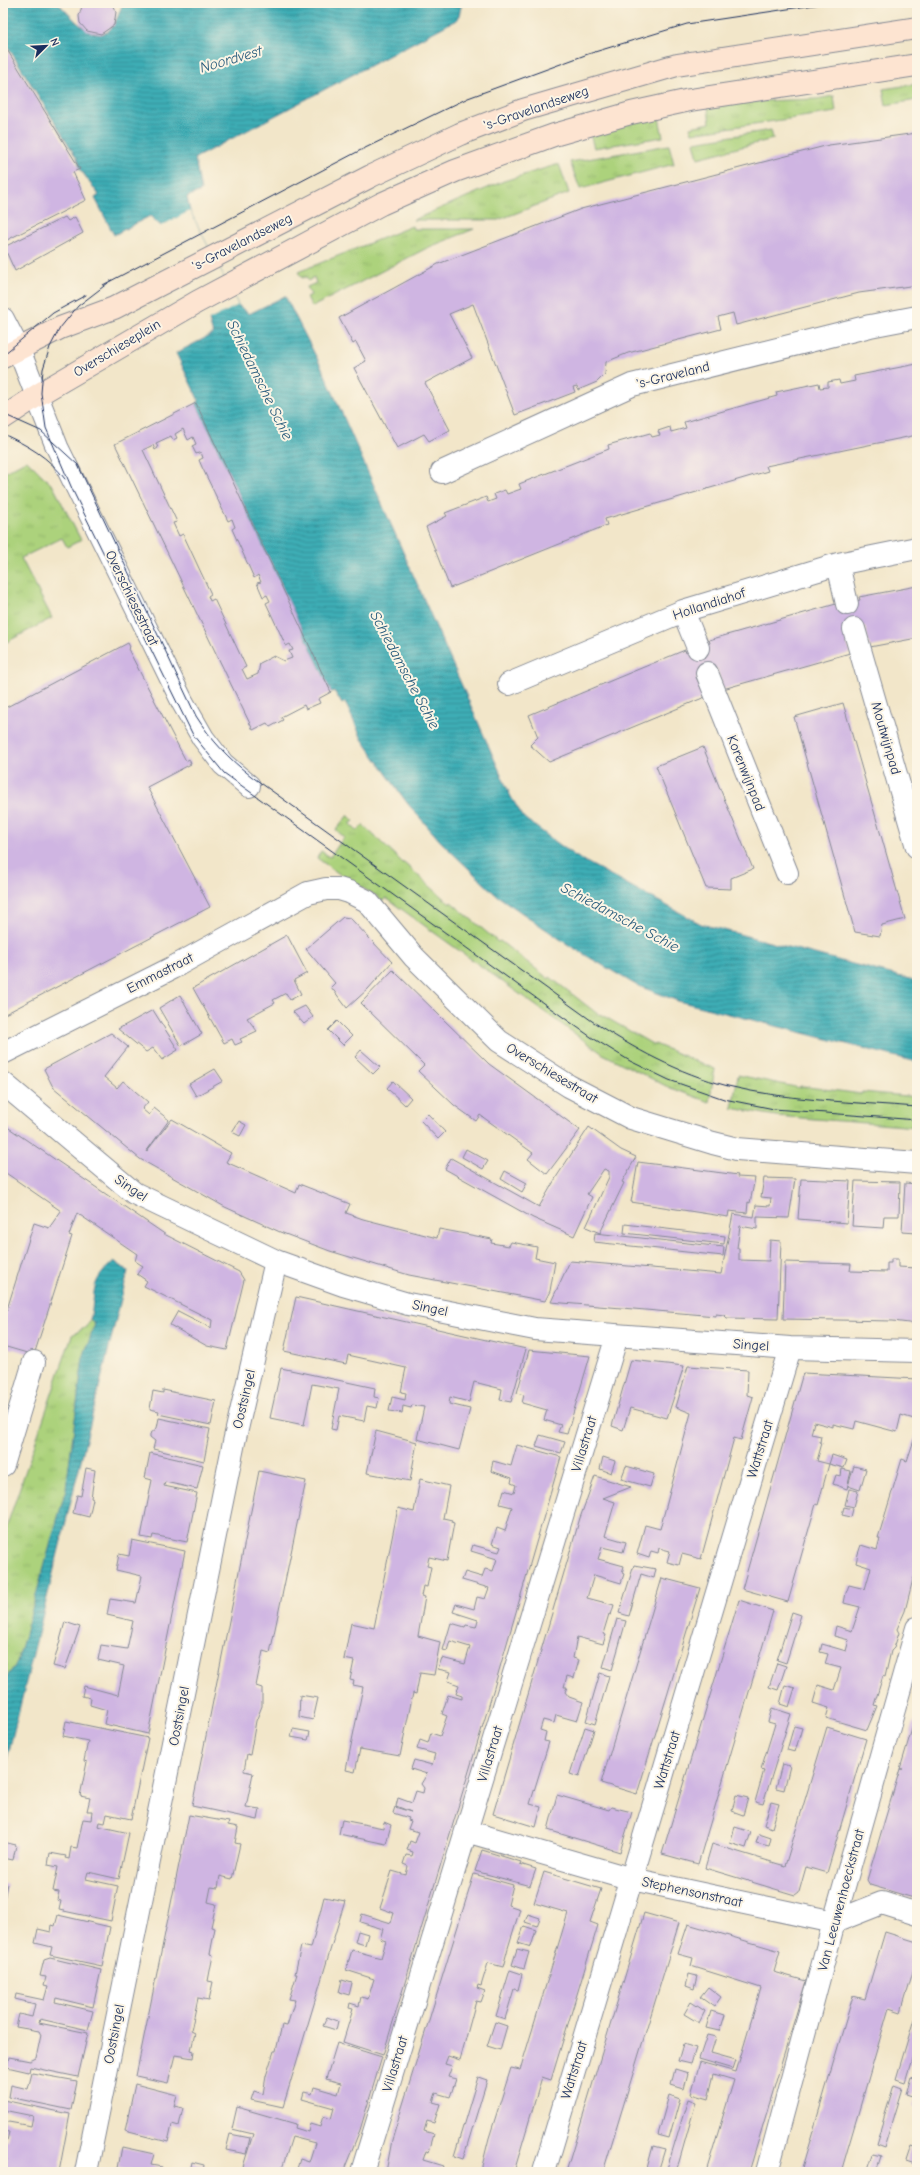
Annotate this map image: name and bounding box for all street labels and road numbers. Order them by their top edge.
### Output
street label: 's-Gravelandseweg [481,82,591,134]
street label: 's-Gravelandseweg [189,209,295,275]
street label: Overschieseplein [70,315,164,381]
street label: 's-Graveland [635,358,711,392]
street label: Overschiesestraat [102,548,163,649]
street label: Hollandiahof [671,584,748,624]
street label: Moutwijnpad [867,700,905,776]
street label: Korenwijnpad [723,733,769,813]
street label: Emmastraat [124,949,197,997]
street label: Overschiesestraat [503,1039,602,1108]
street label: Singel [111,1171,151,1205]
street label: Singel [411,1296,449,1320]
street label: Singel [732,1335,770,1355]
street label: Oostsingel [229,1368,259,1430]
street label: Villastraat [567,1413,601,1474]
street label: Wattstraat [743,1417,777,1480]
street label: Oostsingel [165,1685,193,1747]
street label: Villastraat [473,1723,507,1784]
street label: Wattstraat [650,1728,684,1791]
street label: Van Leeuwenhoeckstraat [814,1826,868,1973]
street label: Stephensonstraat [640,1873,745,1911]
street label: Oostsingel [100,2003,128,2065]
street label: Villastraat [378,2033,412,2094]
street label: Wattstraat [557,2038,591,2101]

